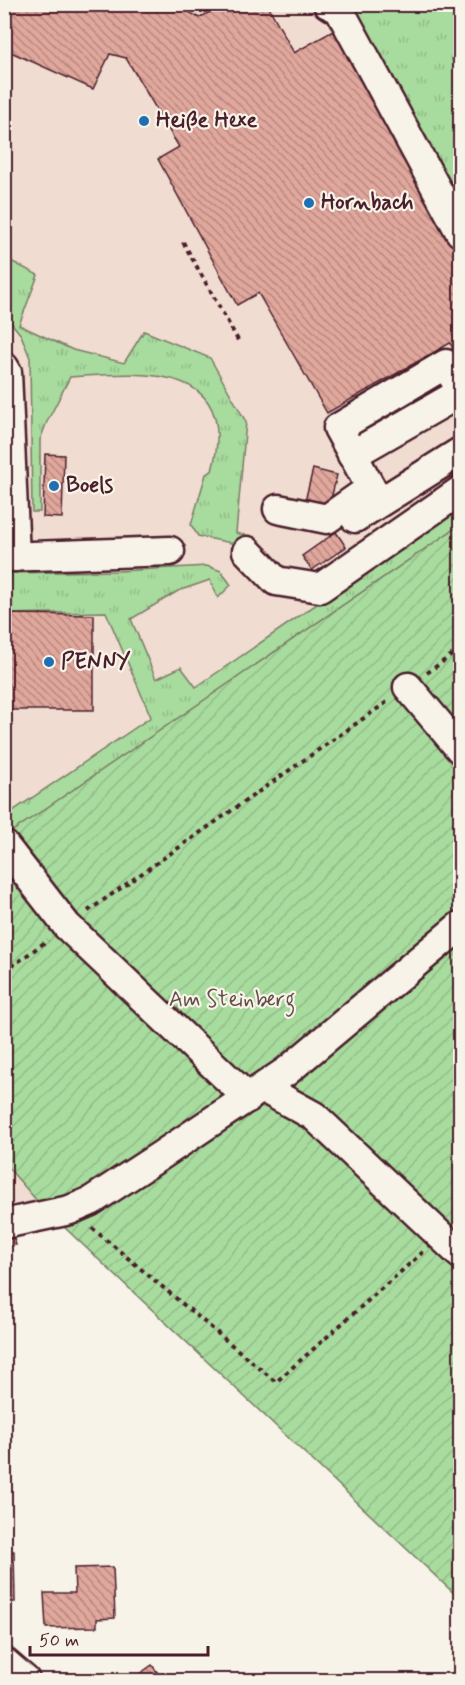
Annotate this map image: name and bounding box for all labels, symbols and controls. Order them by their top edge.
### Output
place label: Heiße Hexe [156,107,258,135]
marker: Heiße Hexe [137,114,151,128]
place label: Hornbach [321,189,414,217]
marker: Hornbach [302,196,316,210]
place label: Boels [66,472,114,500]
marker: Boels [47,479,61,493]
place label: PENNY [61,648,131,676]
marker: PENNY [42,655,56,669]
park label: Am Steinberg [169,986,295,1017]
scale bar [30,1619,208,1657]
text: 50 m [39,1629,79,1653]

